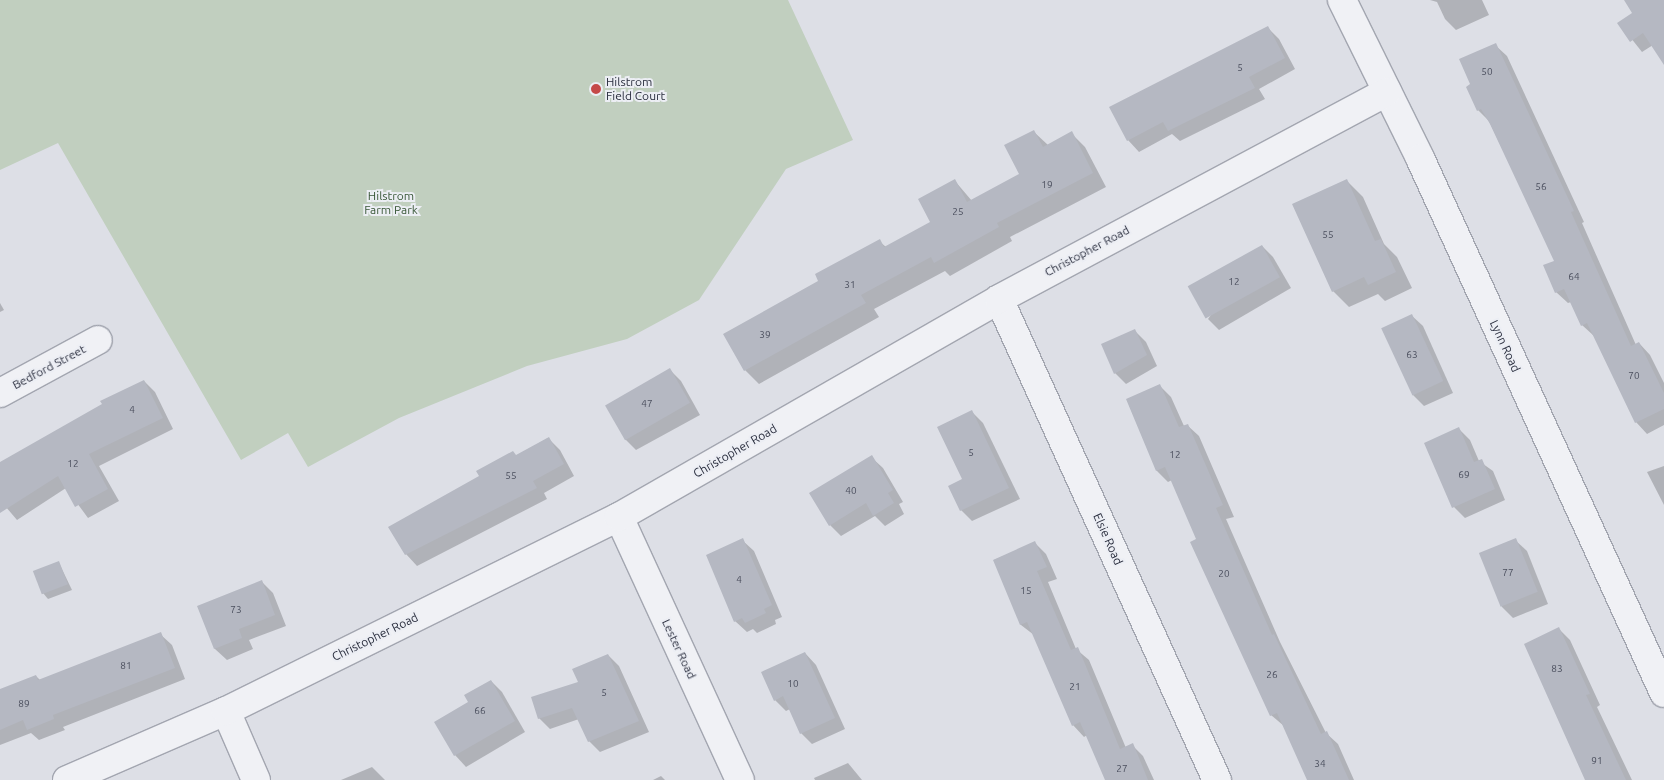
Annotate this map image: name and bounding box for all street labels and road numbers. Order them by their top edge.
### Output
street label: Christopher Road [1042,223,1132,279]
street label: Lynn Road [1487,318,1523,374]
street label: Bedford Street [10,342,88,392]
street label: Christopher Road [691,421,779,481]
street label: Elsie Road [1090,511,1126,567]
street label: Christopher Road [330,610,420,664]
street label: Lester Road [659,617,699,681]

